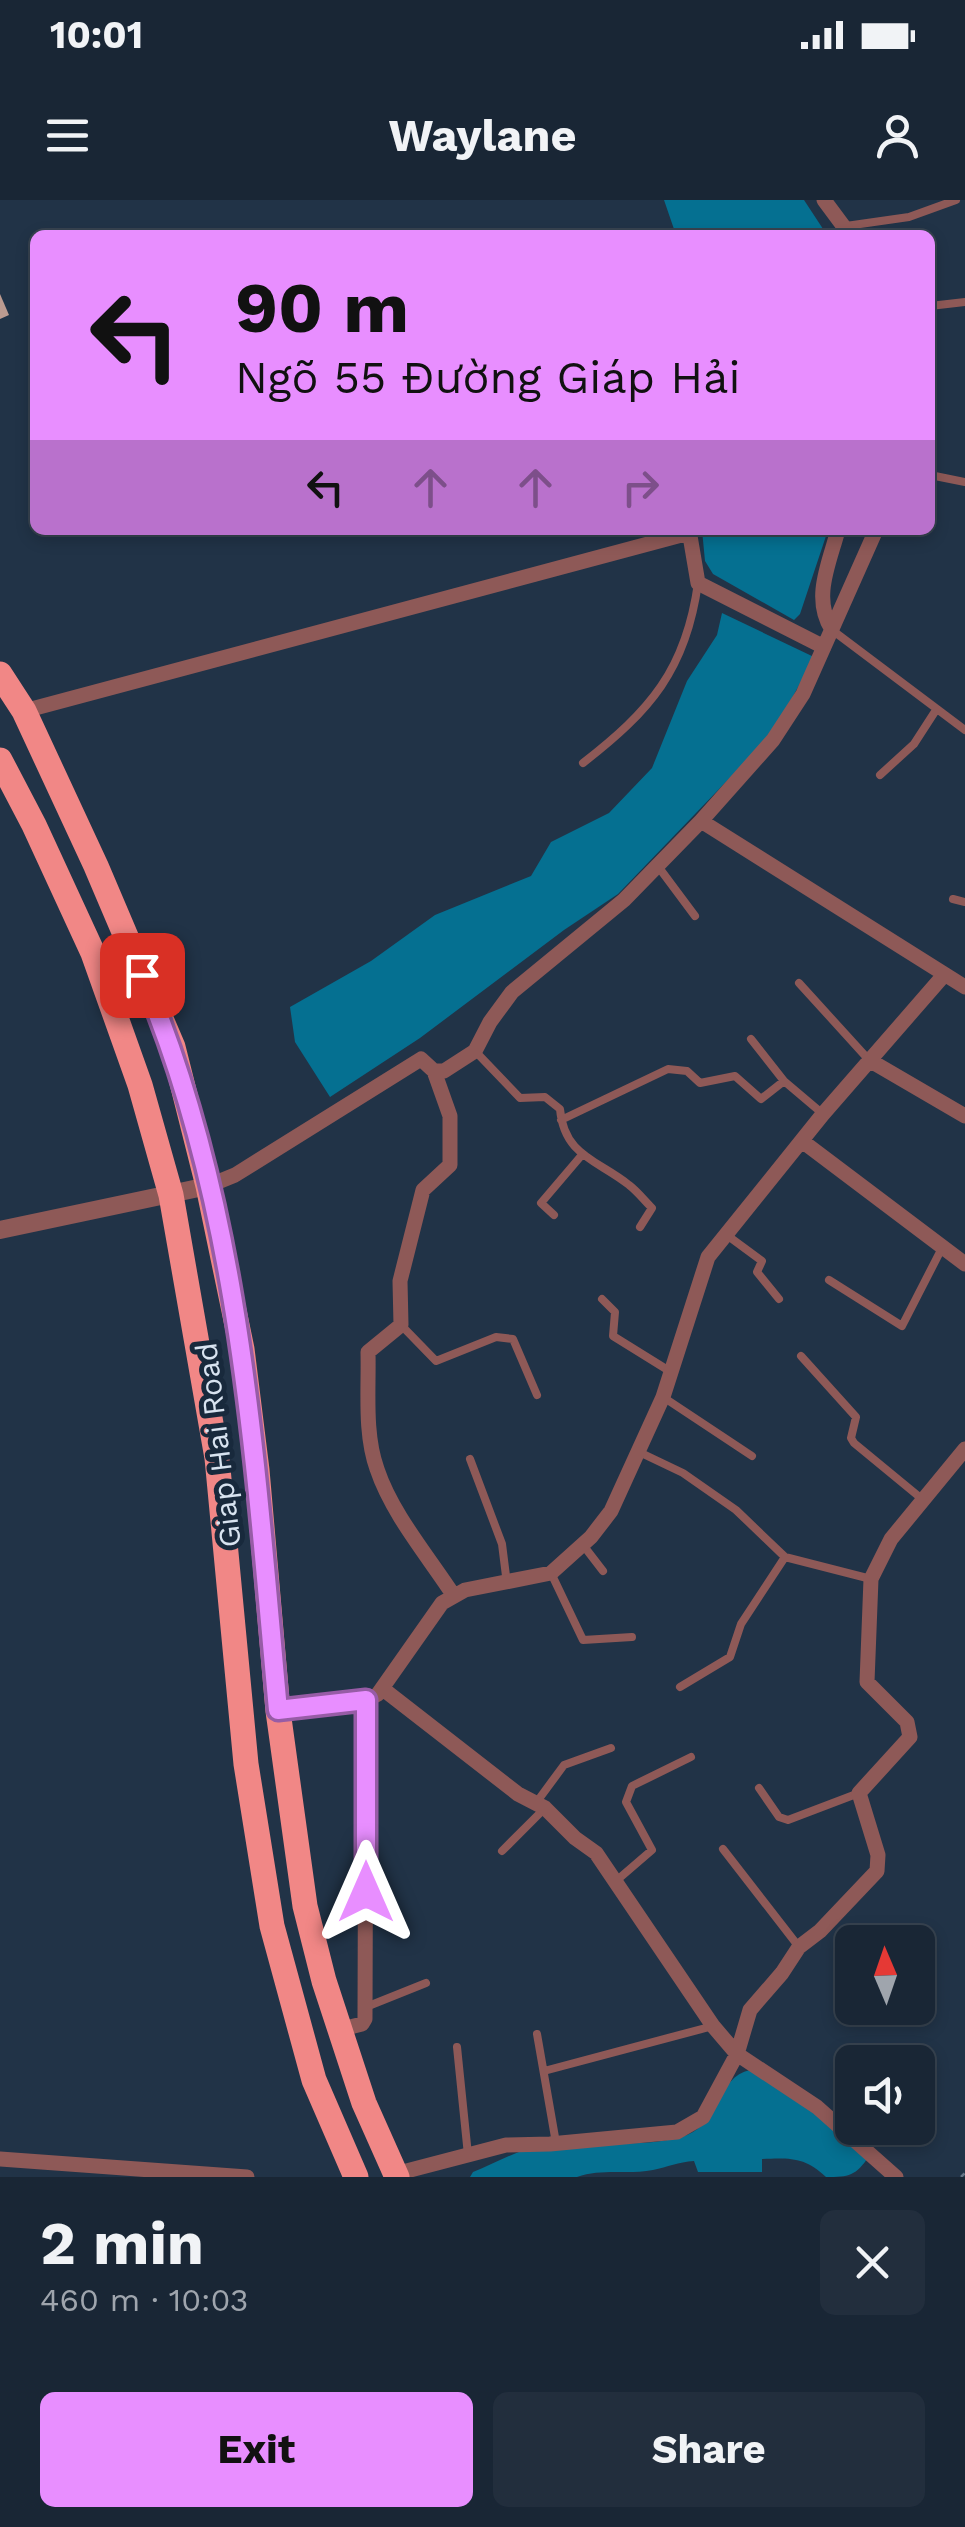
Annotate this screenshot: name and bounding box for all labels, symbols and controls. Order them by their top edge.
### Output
text: 10:01 [50,13,143,57]
icon: menu [40,108,95,163]
icon: person [870,108,925,163]
text: Waylane [388,109,577,162]
text: 90 m [235,267,409,349]
icon: left [70,270,200,400]
text: Ngõ 55 Đường Giáp Hải [235,351,740,404]
icon: left [298,460,353,515]
icon: ahead [403,460,458,515]
icon: ahead [508,460,563,515]
icon: right [613,460,668,515]
pin [100,933,185,1018]
icon: arrive [115,948,170,1003]
street label: Giap Hai Road [188,1341,248,1549]
position arrow [314,1840,418,1944]
north arrow [835,1925,935,2025]
map controls [835,1925,935,2145]
button: sound [835,2045,935,2145]
text: 2 min [40,2208,204,2279]
button: close [820,2210,925,2315]
text: 460 m · 10:03 [40,2281,249,2319]
button: Exit [40,2392,473,2507]
button: Share [493,2392,925,2507]

